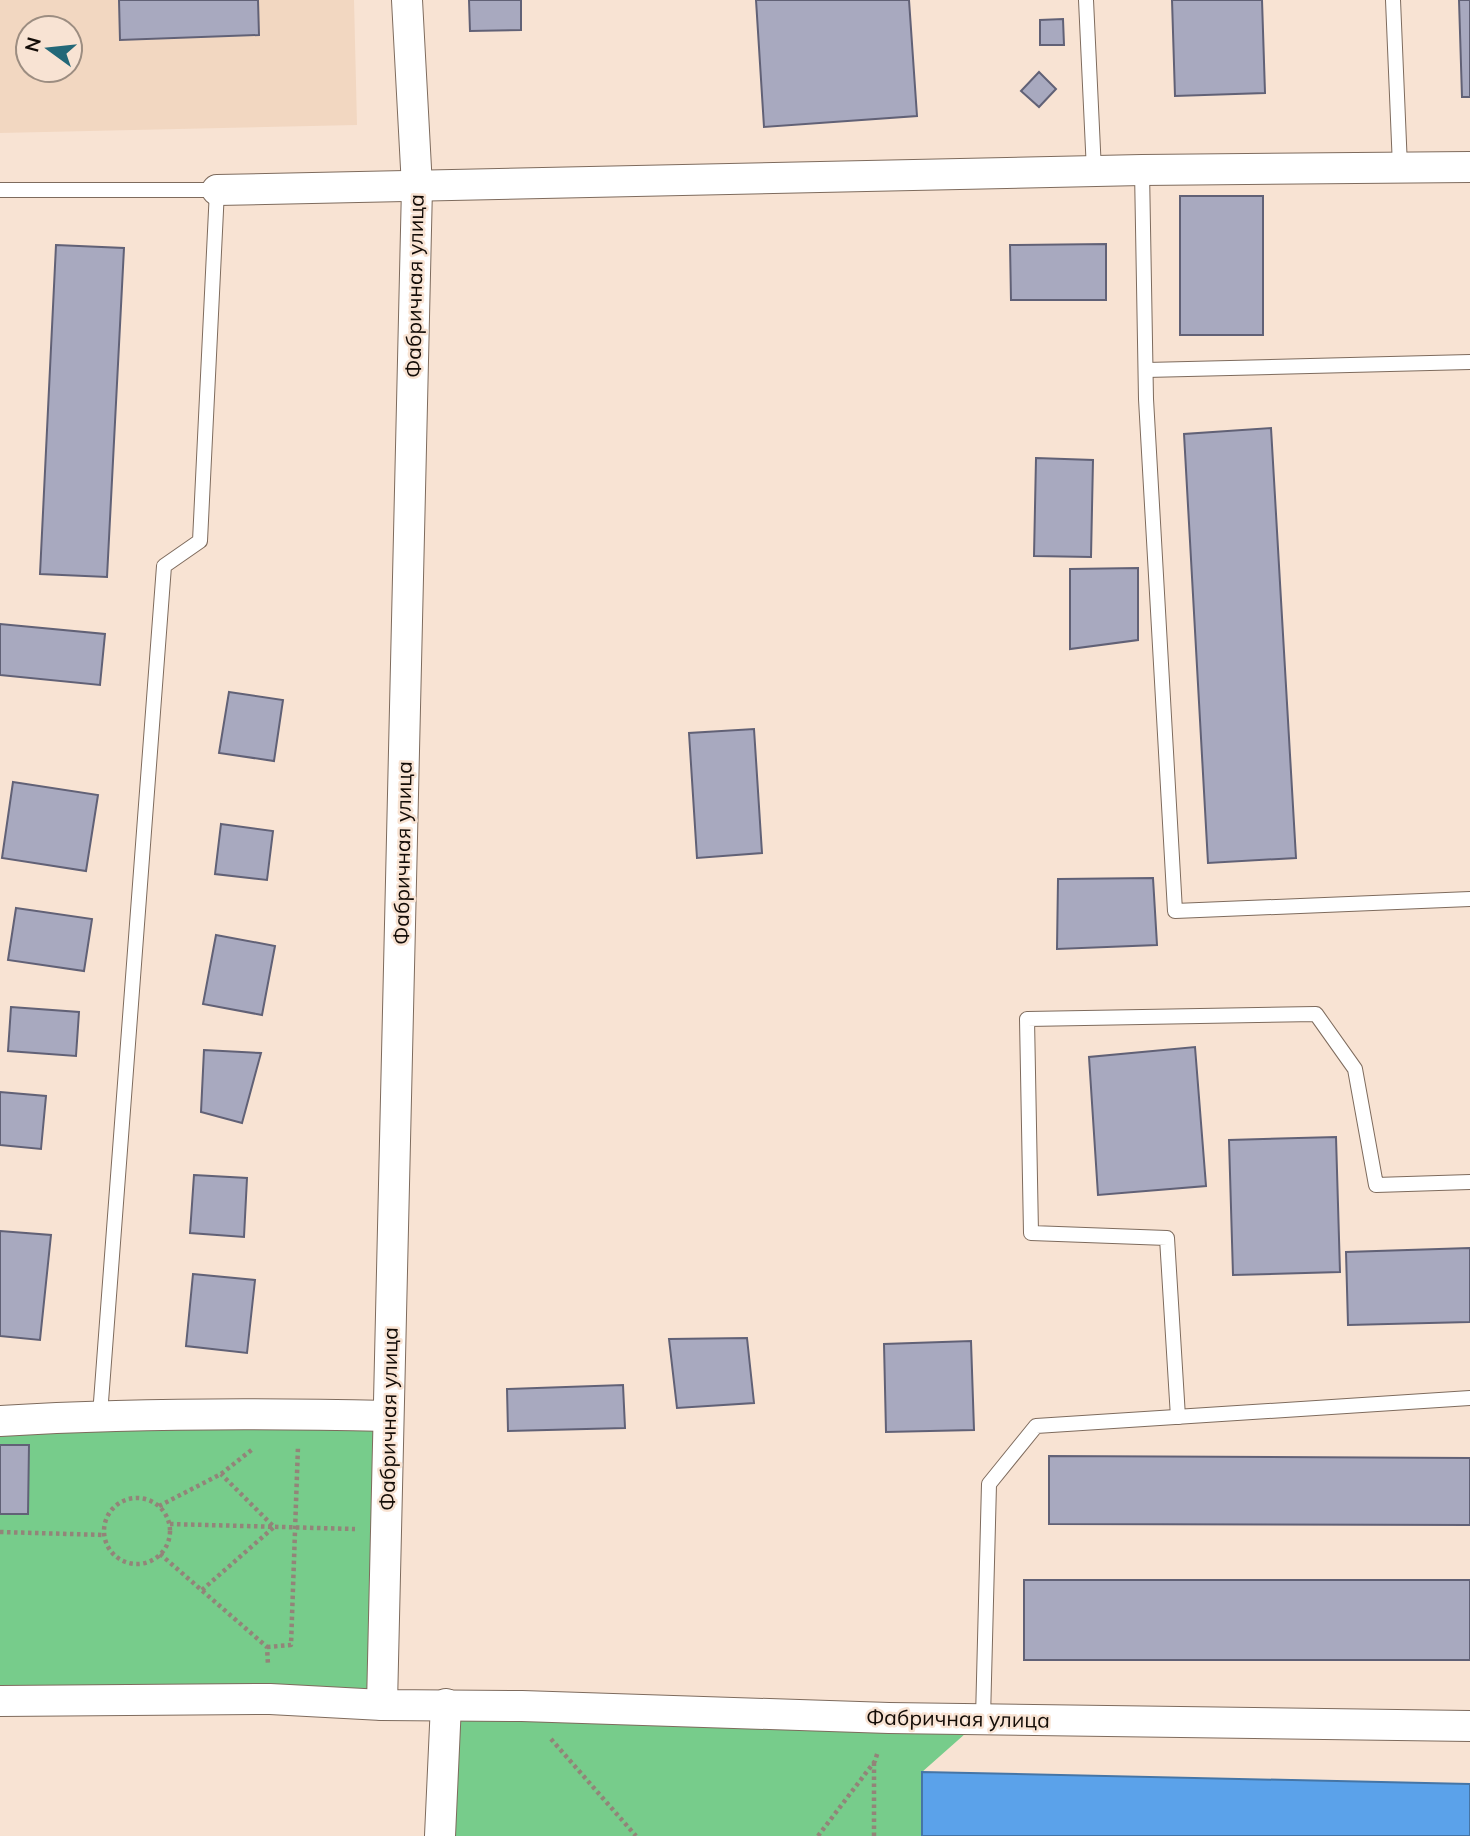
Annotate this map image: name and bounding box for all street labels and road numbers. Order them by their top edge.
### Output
street label: Фабричная улица [399,194,429,378]
street label: Фабричная улица [387,761,417,945]
street label: Фабричная улица [373,1327,403,1511]
street label: Фабричная улица [866,1703,1050,1733]

